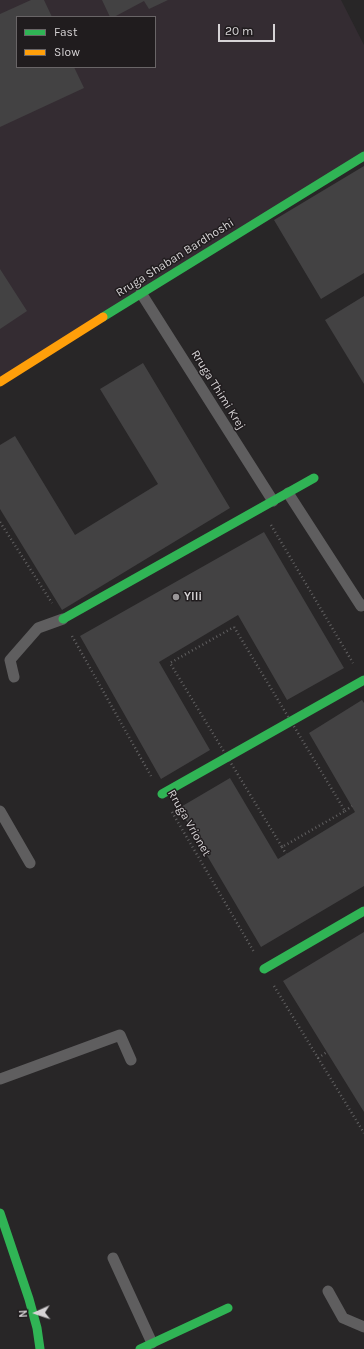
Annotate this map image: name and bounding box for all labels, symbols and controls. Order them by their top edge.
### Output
legend [16,16,156,68]
scale bar [220,16,277,42]
text: 20 m [225,24,253,38]
text: Fast [54,25,77,39]
text: Slow [54,45,80,59]
street label: Rruga Shaban Bardhoshi [113,216,237,300]
street label: Rruga Thimi Krej [188,348,248,432]
place label: Ylli [184,590,202,604]
marker: Ylli [171,592,181,602]
street label: Rruga Vrionet [164,787,214,859]
north arrow [16,1293,56,1333]
text: N [17,1309,30,1318]

